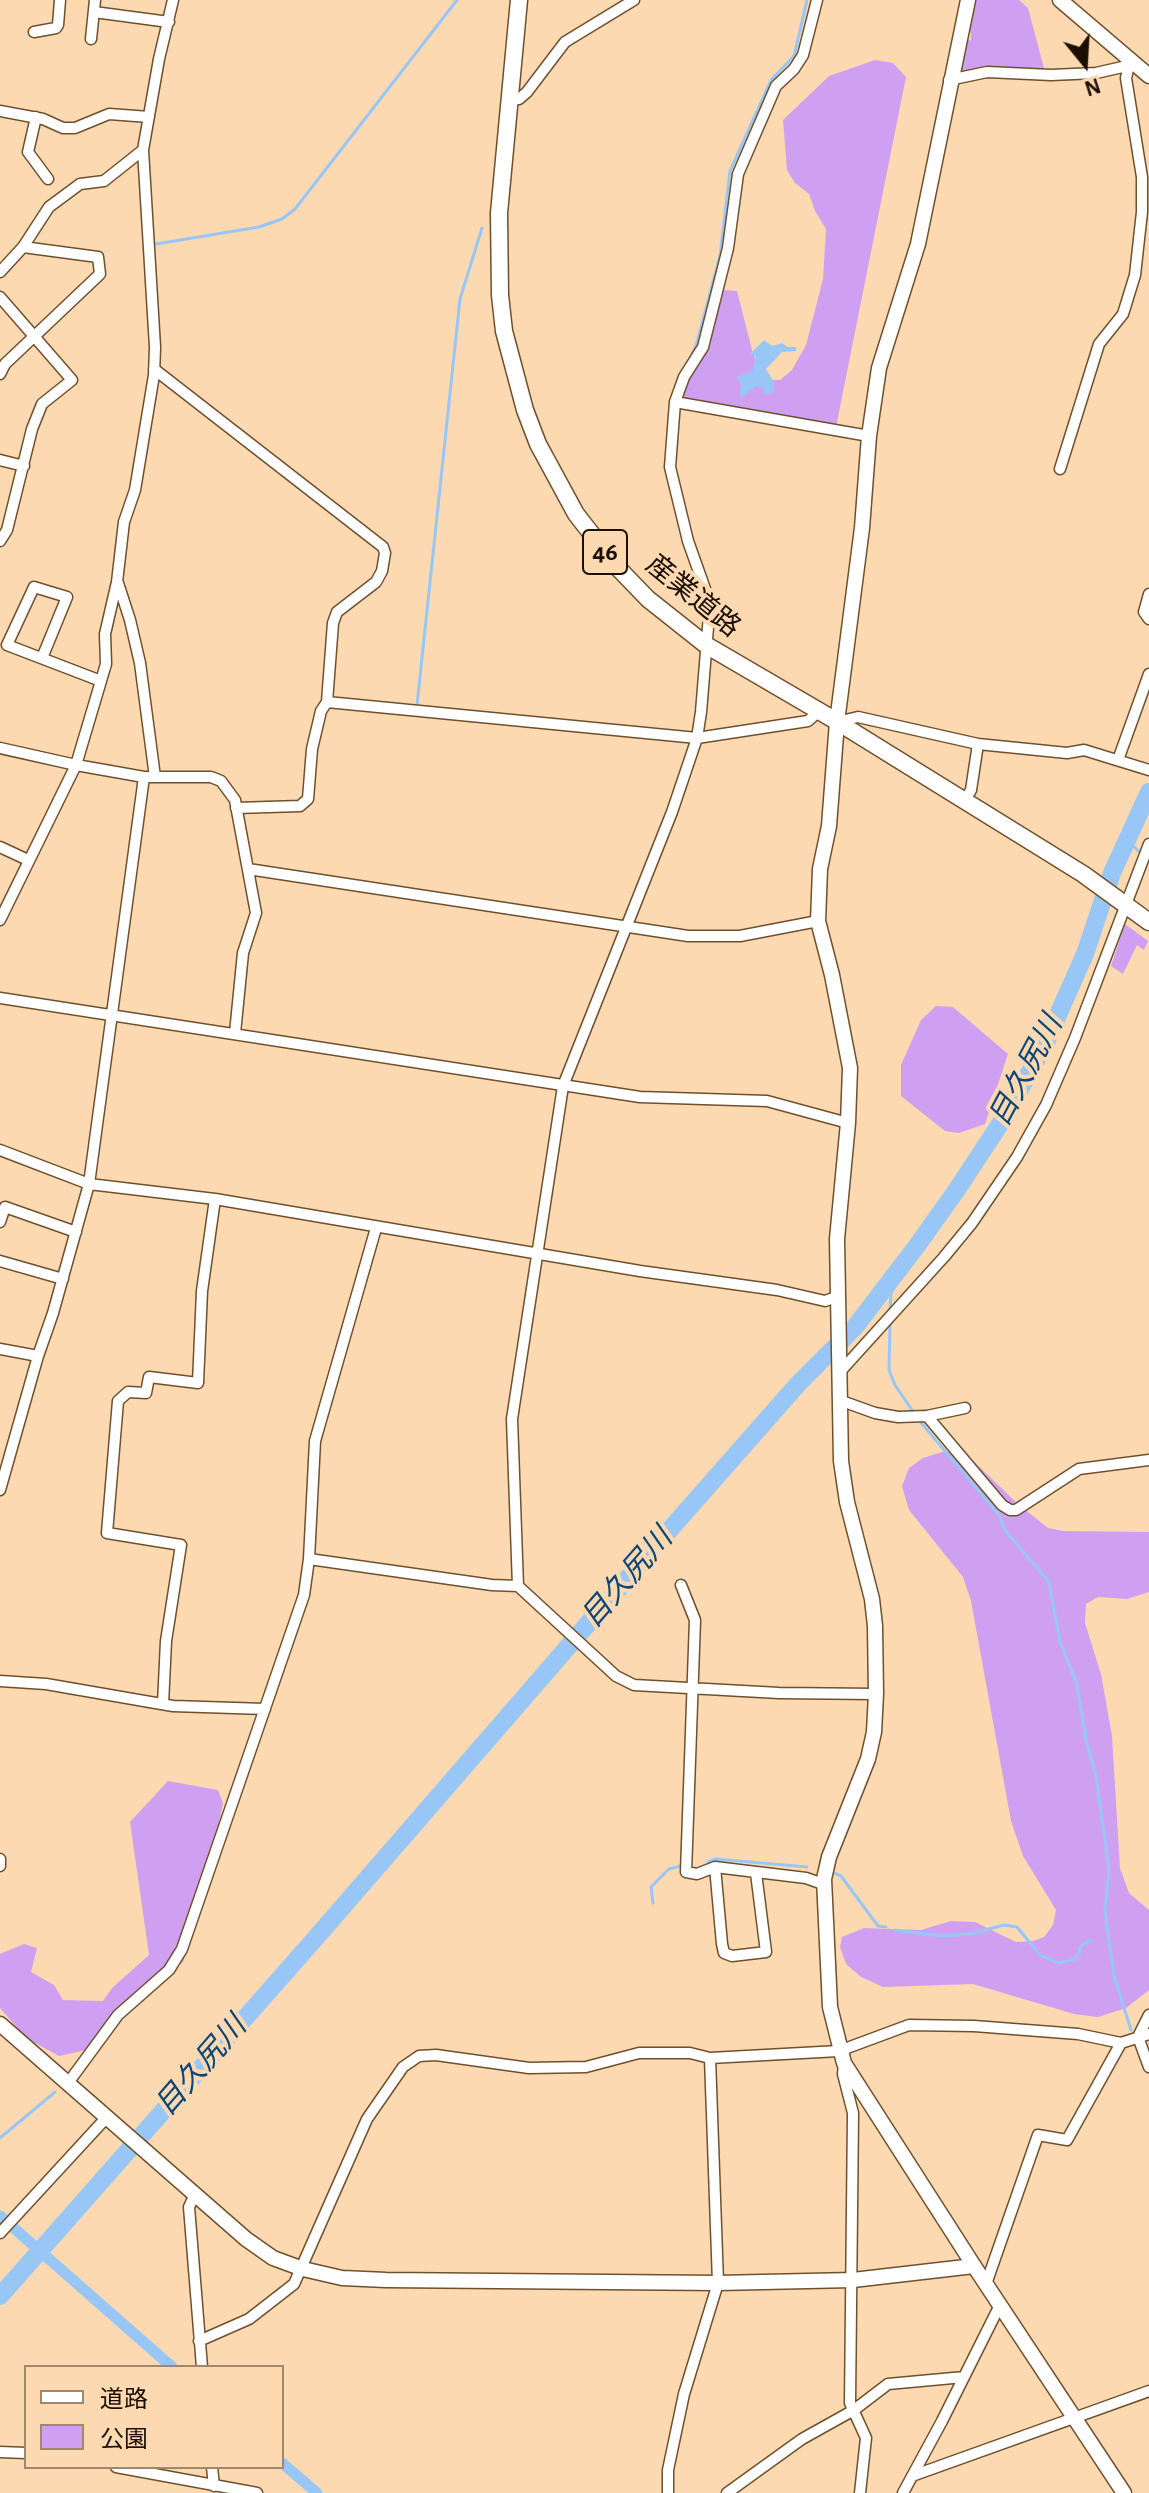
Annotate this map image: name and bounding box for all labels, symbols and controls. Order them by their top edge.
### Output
north arrow [1045,24,1125,104]
text: N [1082,74,1103,100]
road number: 46 [583,530,627,574]
street label: 産業道路 [639,548,747,644]
water label: 目久尻川 [982,1010,1070,1132]
water label: 目久尻川 [574,1521,680,1635]
water label: 目久尻川 [148,2009,254,2123]
legend [24,2365,284,2469]
text: 道路 [100,2388,148,2412]
text: 公園 [100,2428,148,2452]

